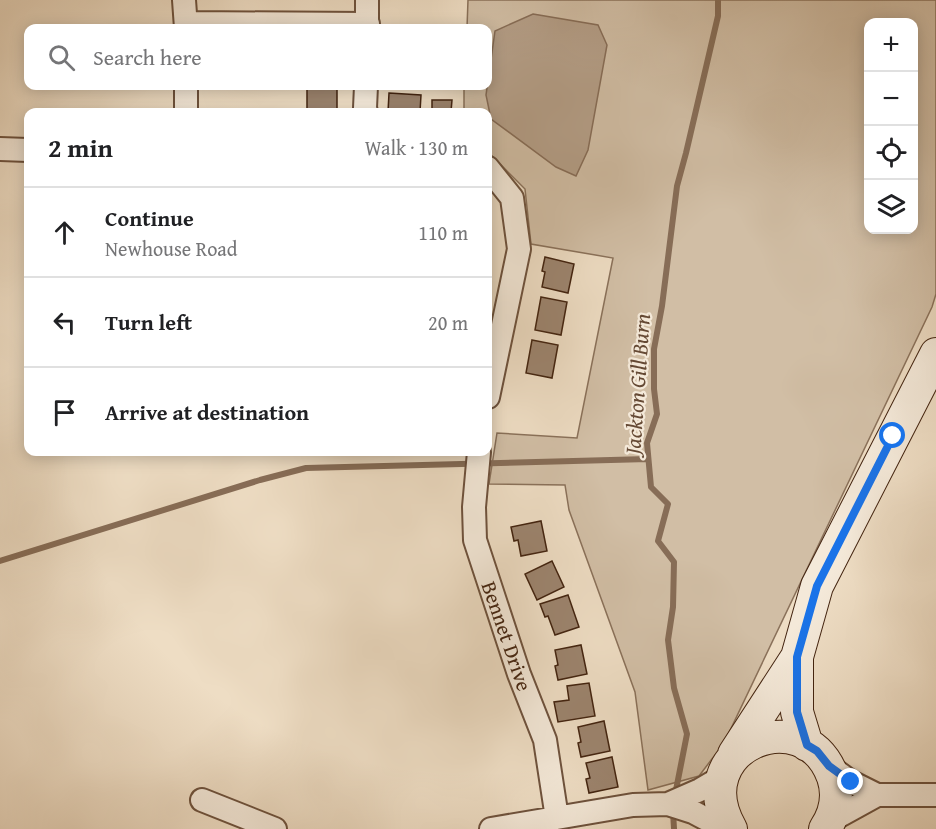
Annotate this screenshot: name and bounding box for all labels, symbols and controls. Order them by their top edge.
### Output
map controls [864,18,918,234]
button: + [864,18,918,72]
search box [24,24,492,90]
icon: search [45,41,78,74]
text: Search here [93,41,202,73]
button: − [864,72,918,126]
button: locate [864,126,918,180]
text: 2 min [48,128,113,167]
text: Walk · 130 m [365,133,468,162]
button: layers [864,180,918,234]
text: Continue [105,202,194,234]
icon: ahead [48,216,81,249]
text: 110 m [418,218,468,247]
text: Newhouse Road [105,234,238,263]
icon: left [48,306,81,339]
text: Turn left [105,306,192,338]
text: 20 m [428,308,468,337]
water label: Jackton Gill Burn [616,312,658,460]
icon: arrive [48,396,81,429]
text: Arrive at destination [105,396,309,428]
route start [879,422,905,448]
street label: Bennet Drive [474,577,540,695]
route end [837,768,863,794]

